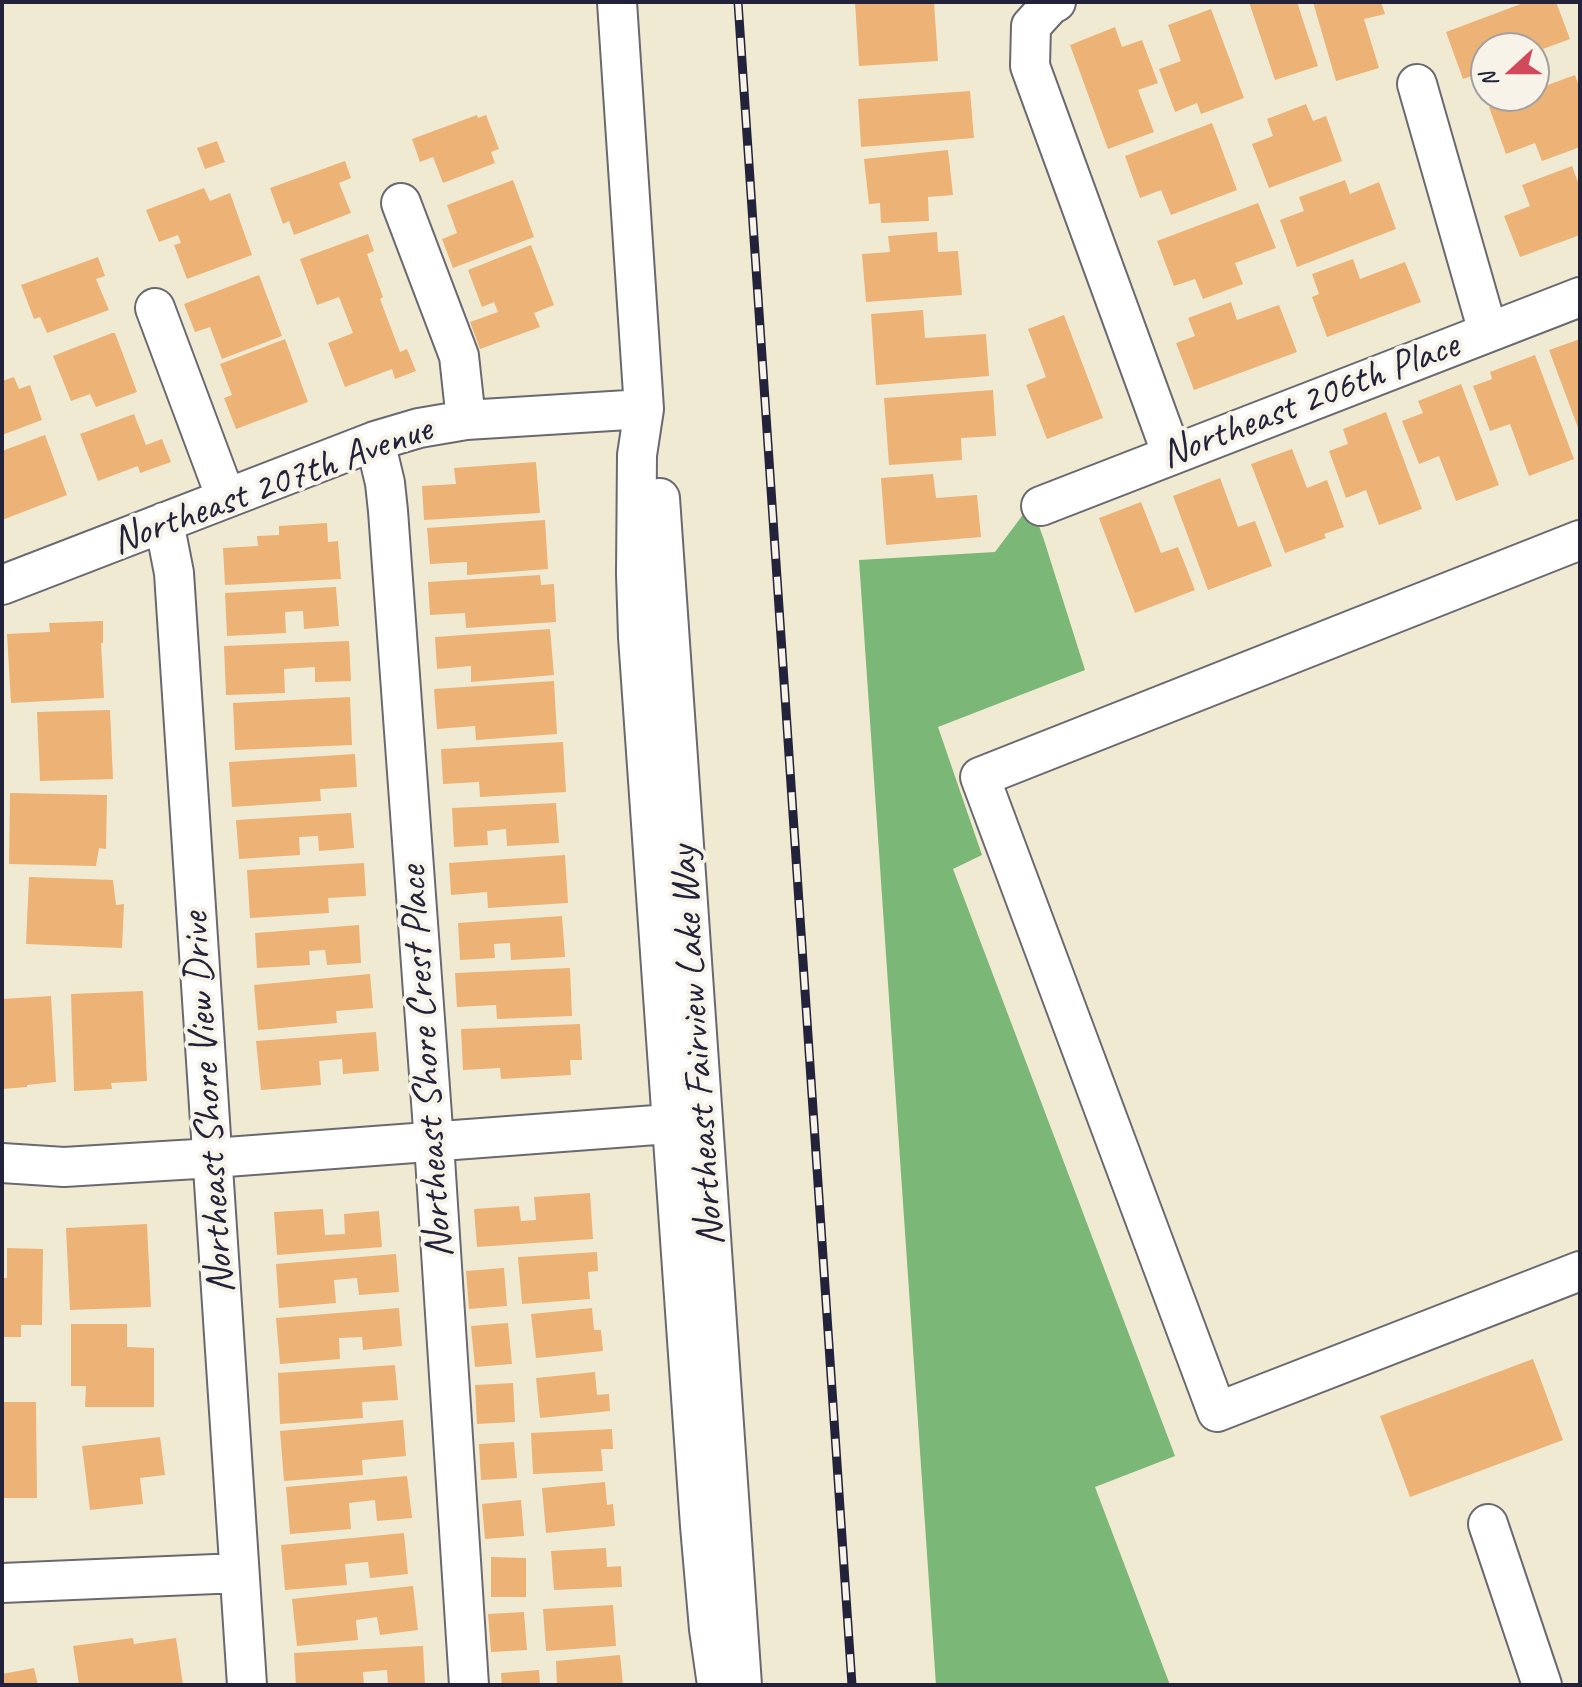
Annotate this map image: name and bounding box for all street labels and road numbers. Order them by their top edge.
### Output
street label: Northeast 206th Place [1154,322,1466,480]
street label: Northeast 207th Avenue [106,406,438,566]
street label: Northeast Fairview Lake Way [660,844,736,1248]
street label: Northeast Shore Crest Place [389,864,465,1260]
street label: Northeast Shore View Drive [172,911,246,1295]

